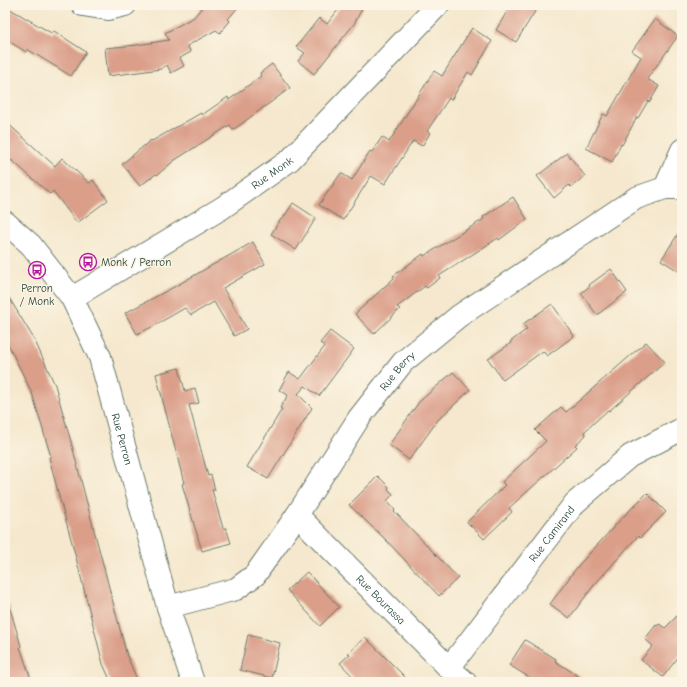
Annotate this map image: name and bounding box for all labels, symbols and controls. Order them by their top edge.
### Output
street label: Rue Monk [249,154,296,192]
bus stop icon: Monk / Perron [78,252,98,272]
place label: Monk / Perron [101,256,171,269]
bus stop icon: Perron / Monk [27,260,47,280]
place label: Perron / Monk [20,282,55,308]
street label: Rue Berry [377,349,418,393]
street label: Rue Perron [109,412,135,466]
street label: Rue Camirand [526,503,578,565]
street label: Rue Bourassa [353,572,408,627]

